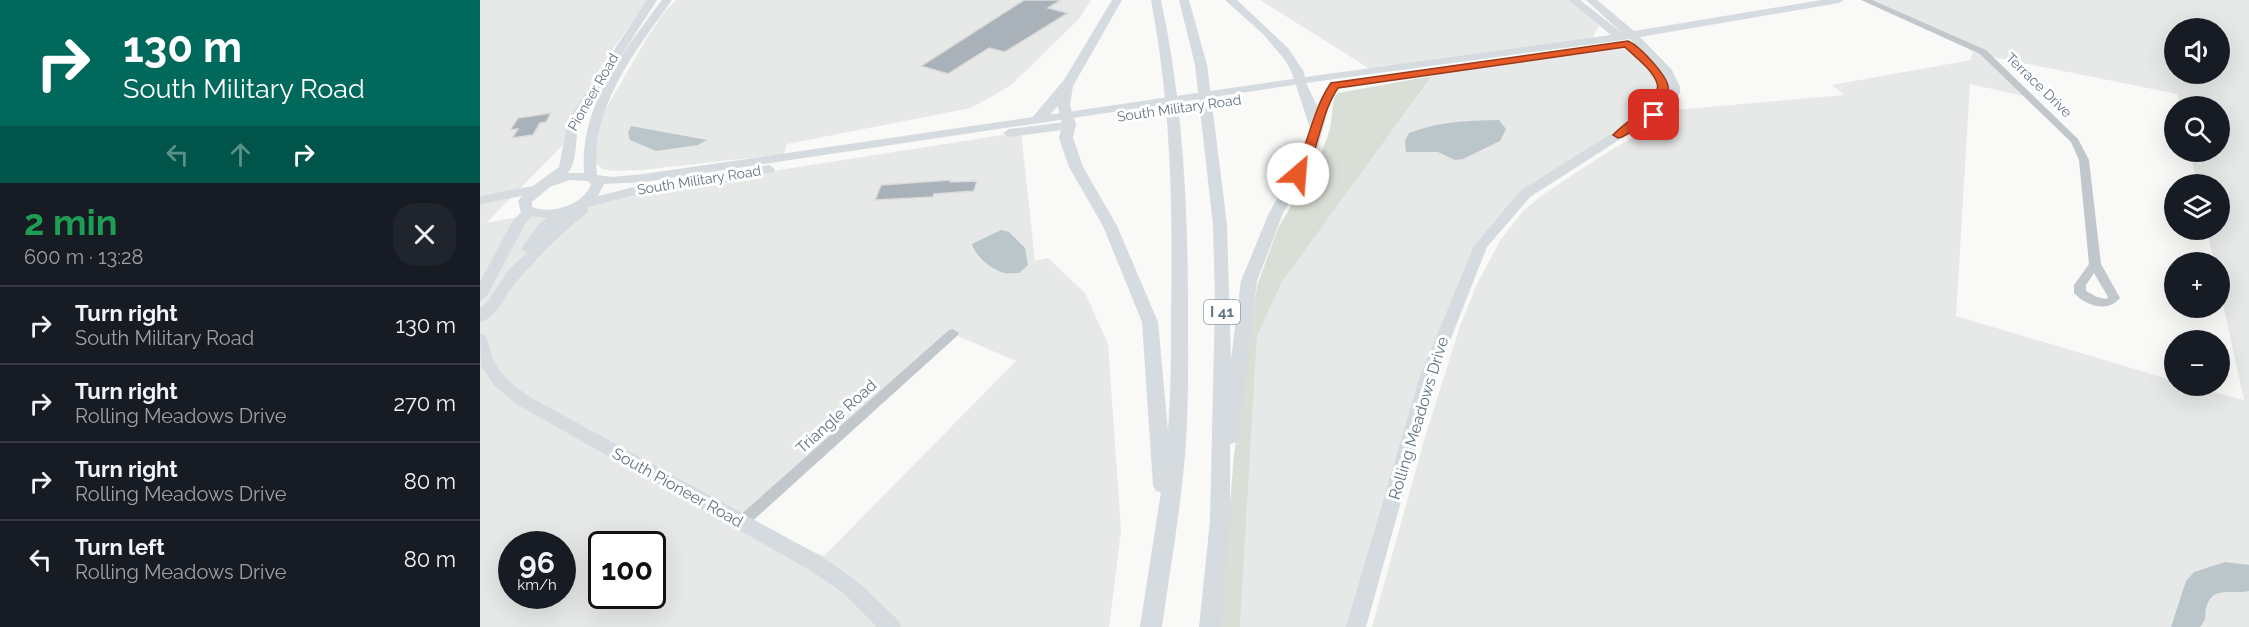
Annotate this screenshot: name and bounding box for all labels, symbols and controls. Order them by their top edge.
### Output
map controls [2164,18,2230,396]
button: sound [2164,18,2230,84]
text: 130 m [123,23,242,72]
icon: right [24,24,102,102]
street label: Terrace Drive [2003,50,2075,120]
street label: Pioneer Road [564,51,622,133]
text: South Military Road [123,73,365,104]
pin [1628,89,1679,140]
street label: South Military Road [1116,91,1242,125]
button: search [2164,96,2230,162]
icon: arrive [1637,98,1670,131]
icon: left [161,138,194,171]
icon: ahead [224,138,257,171]
icon: right [287,138,320,171]
position arrow [1266,142,1330,206]
street label: South Military Road [636,162,762,198]
button: layers [2164,174,2230,240]
text: 2 min [24,201,117,243]
button: close [393,203,456,266]
text: 600 m · 13:28 [24,245,143,269]
button: + [2164,252,2230,318]
text: Turn right [75,300,178,326]
road number: I 41 [1204,300,1240,324]
icon: right [24,309,57,342]
text: 130 m [396,312,456,338]
text: South Military Road [75,326,254,350]
button: − [2164,330,2230,396]
street label: Rolling Meadows Drive [1385,334,1452,502]
street label: Triangle Road [792,375,880,457]
text: Turn right [75,378,178,404]
icon: right [24,387,57,420]
text: 270 m [394,390,456,416]
text: Rolling Meadows Drive [75,404,286,428]
street label: South Pioneer Road [609,444,746,531]
text: Turn right [75,456,178,482]
icon: right [24,465,57,498]
text: 80 m [404,468,456,494]
text: Rolling Meadows Drive [75,482,286,506]
speed limit sign: 100 [588,531,666,609]
text: Turn left [75,534,165,560]
icon: left [24,543,57,576]
text: 96 [519,545,555,580]
text: 80 m [404,546,456,572]
text: Rolling Meadows Drive [75,560,286,584]
text: km/h [517,576,557,594]

